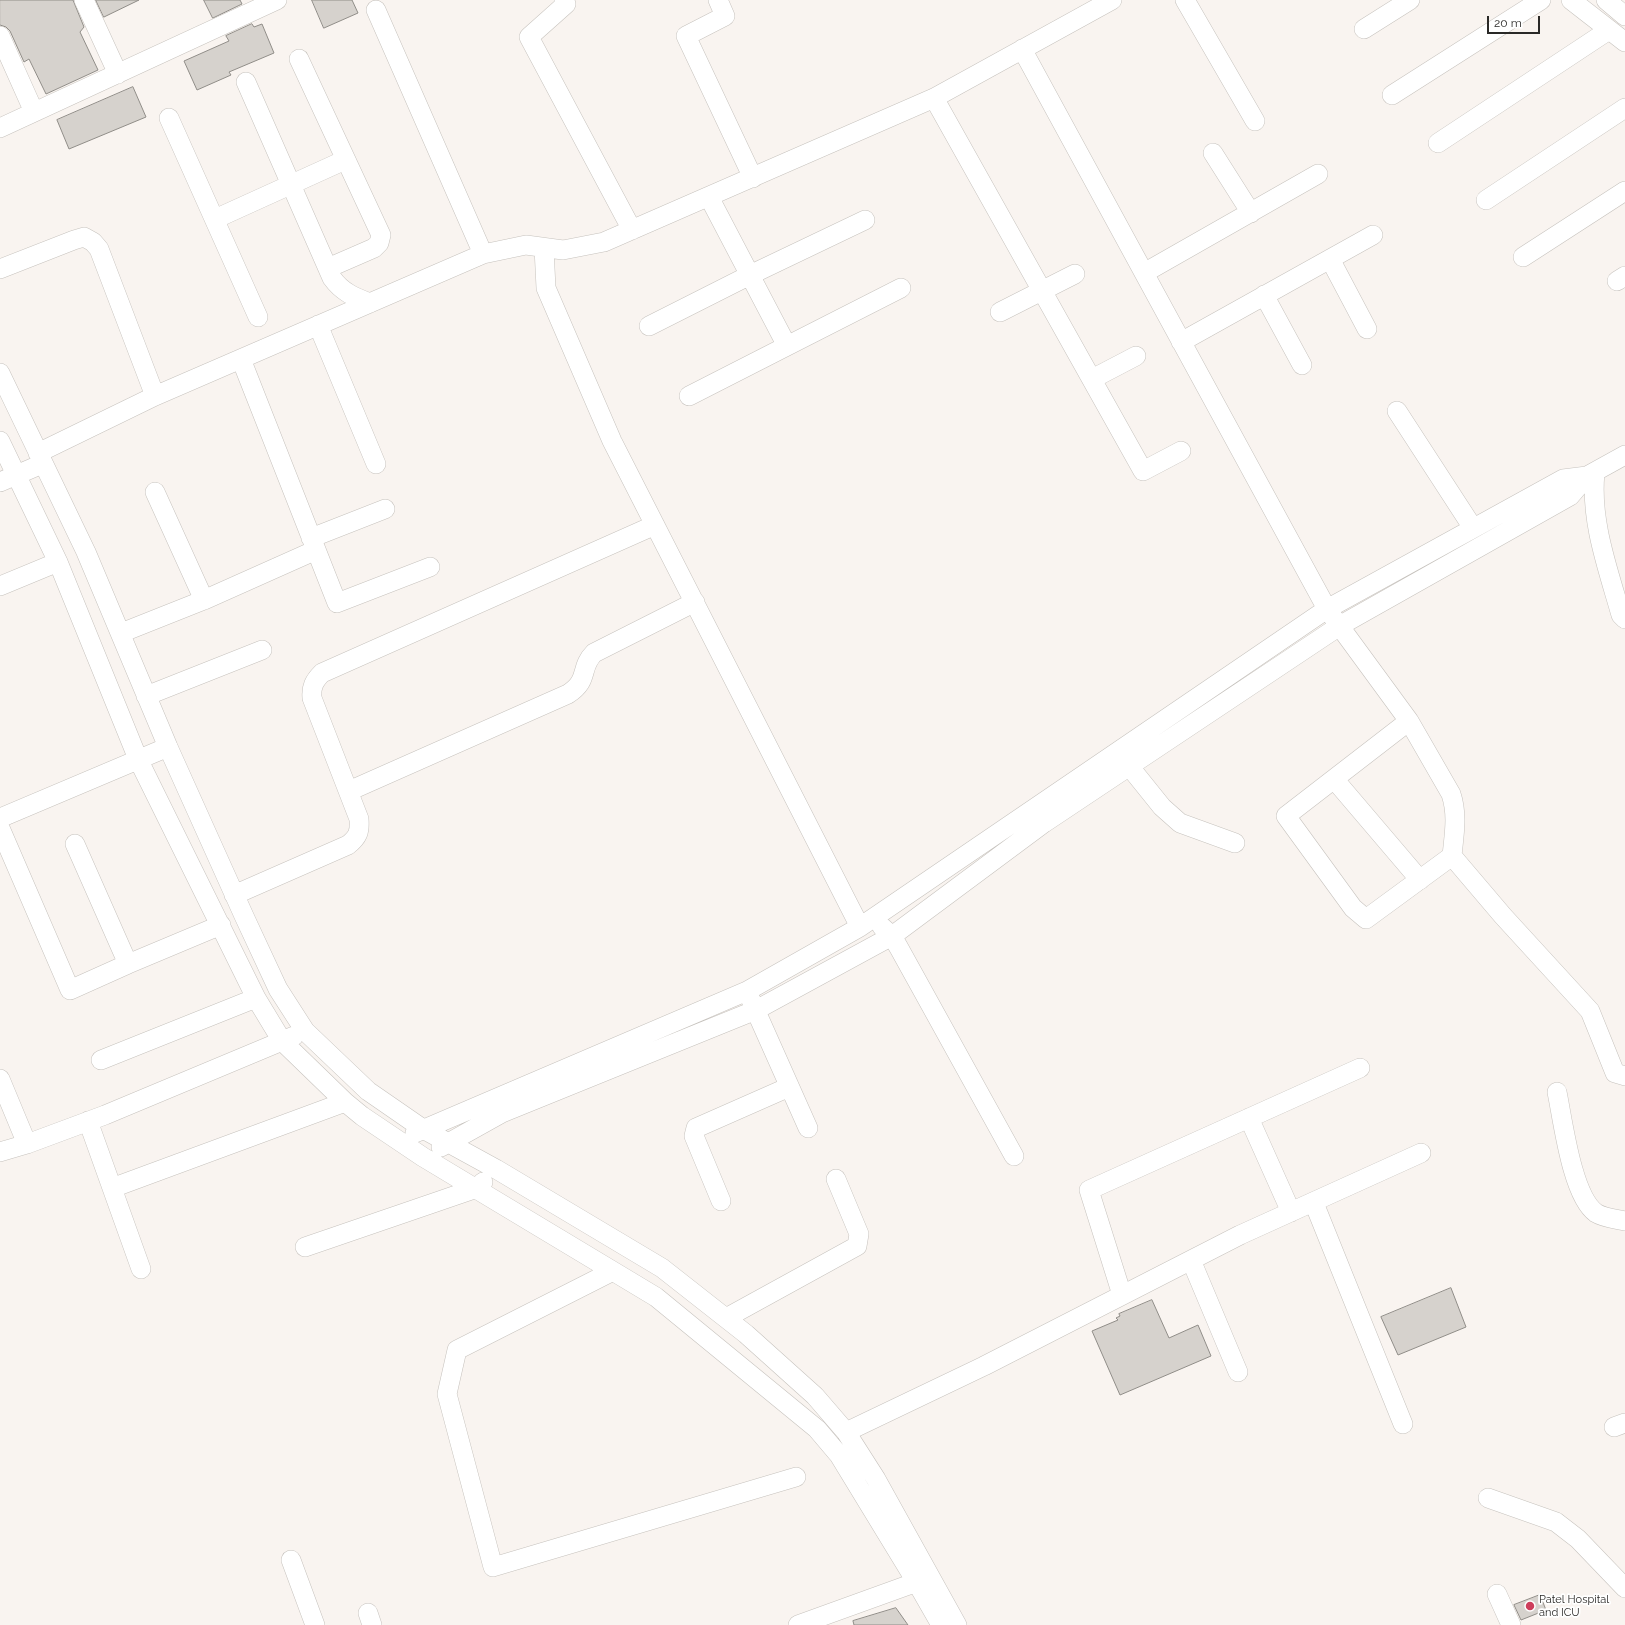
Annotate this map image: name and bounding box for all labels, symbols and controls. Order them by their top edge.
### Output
scale bar [1489,8,1542,34]
text: 20 m [1494,16,1522,30]
place label: Patel Hospital and ICU [1539,1593,1609,1619]
marker: Patel Hospital and ICU [1524,1600,1536,1612]

